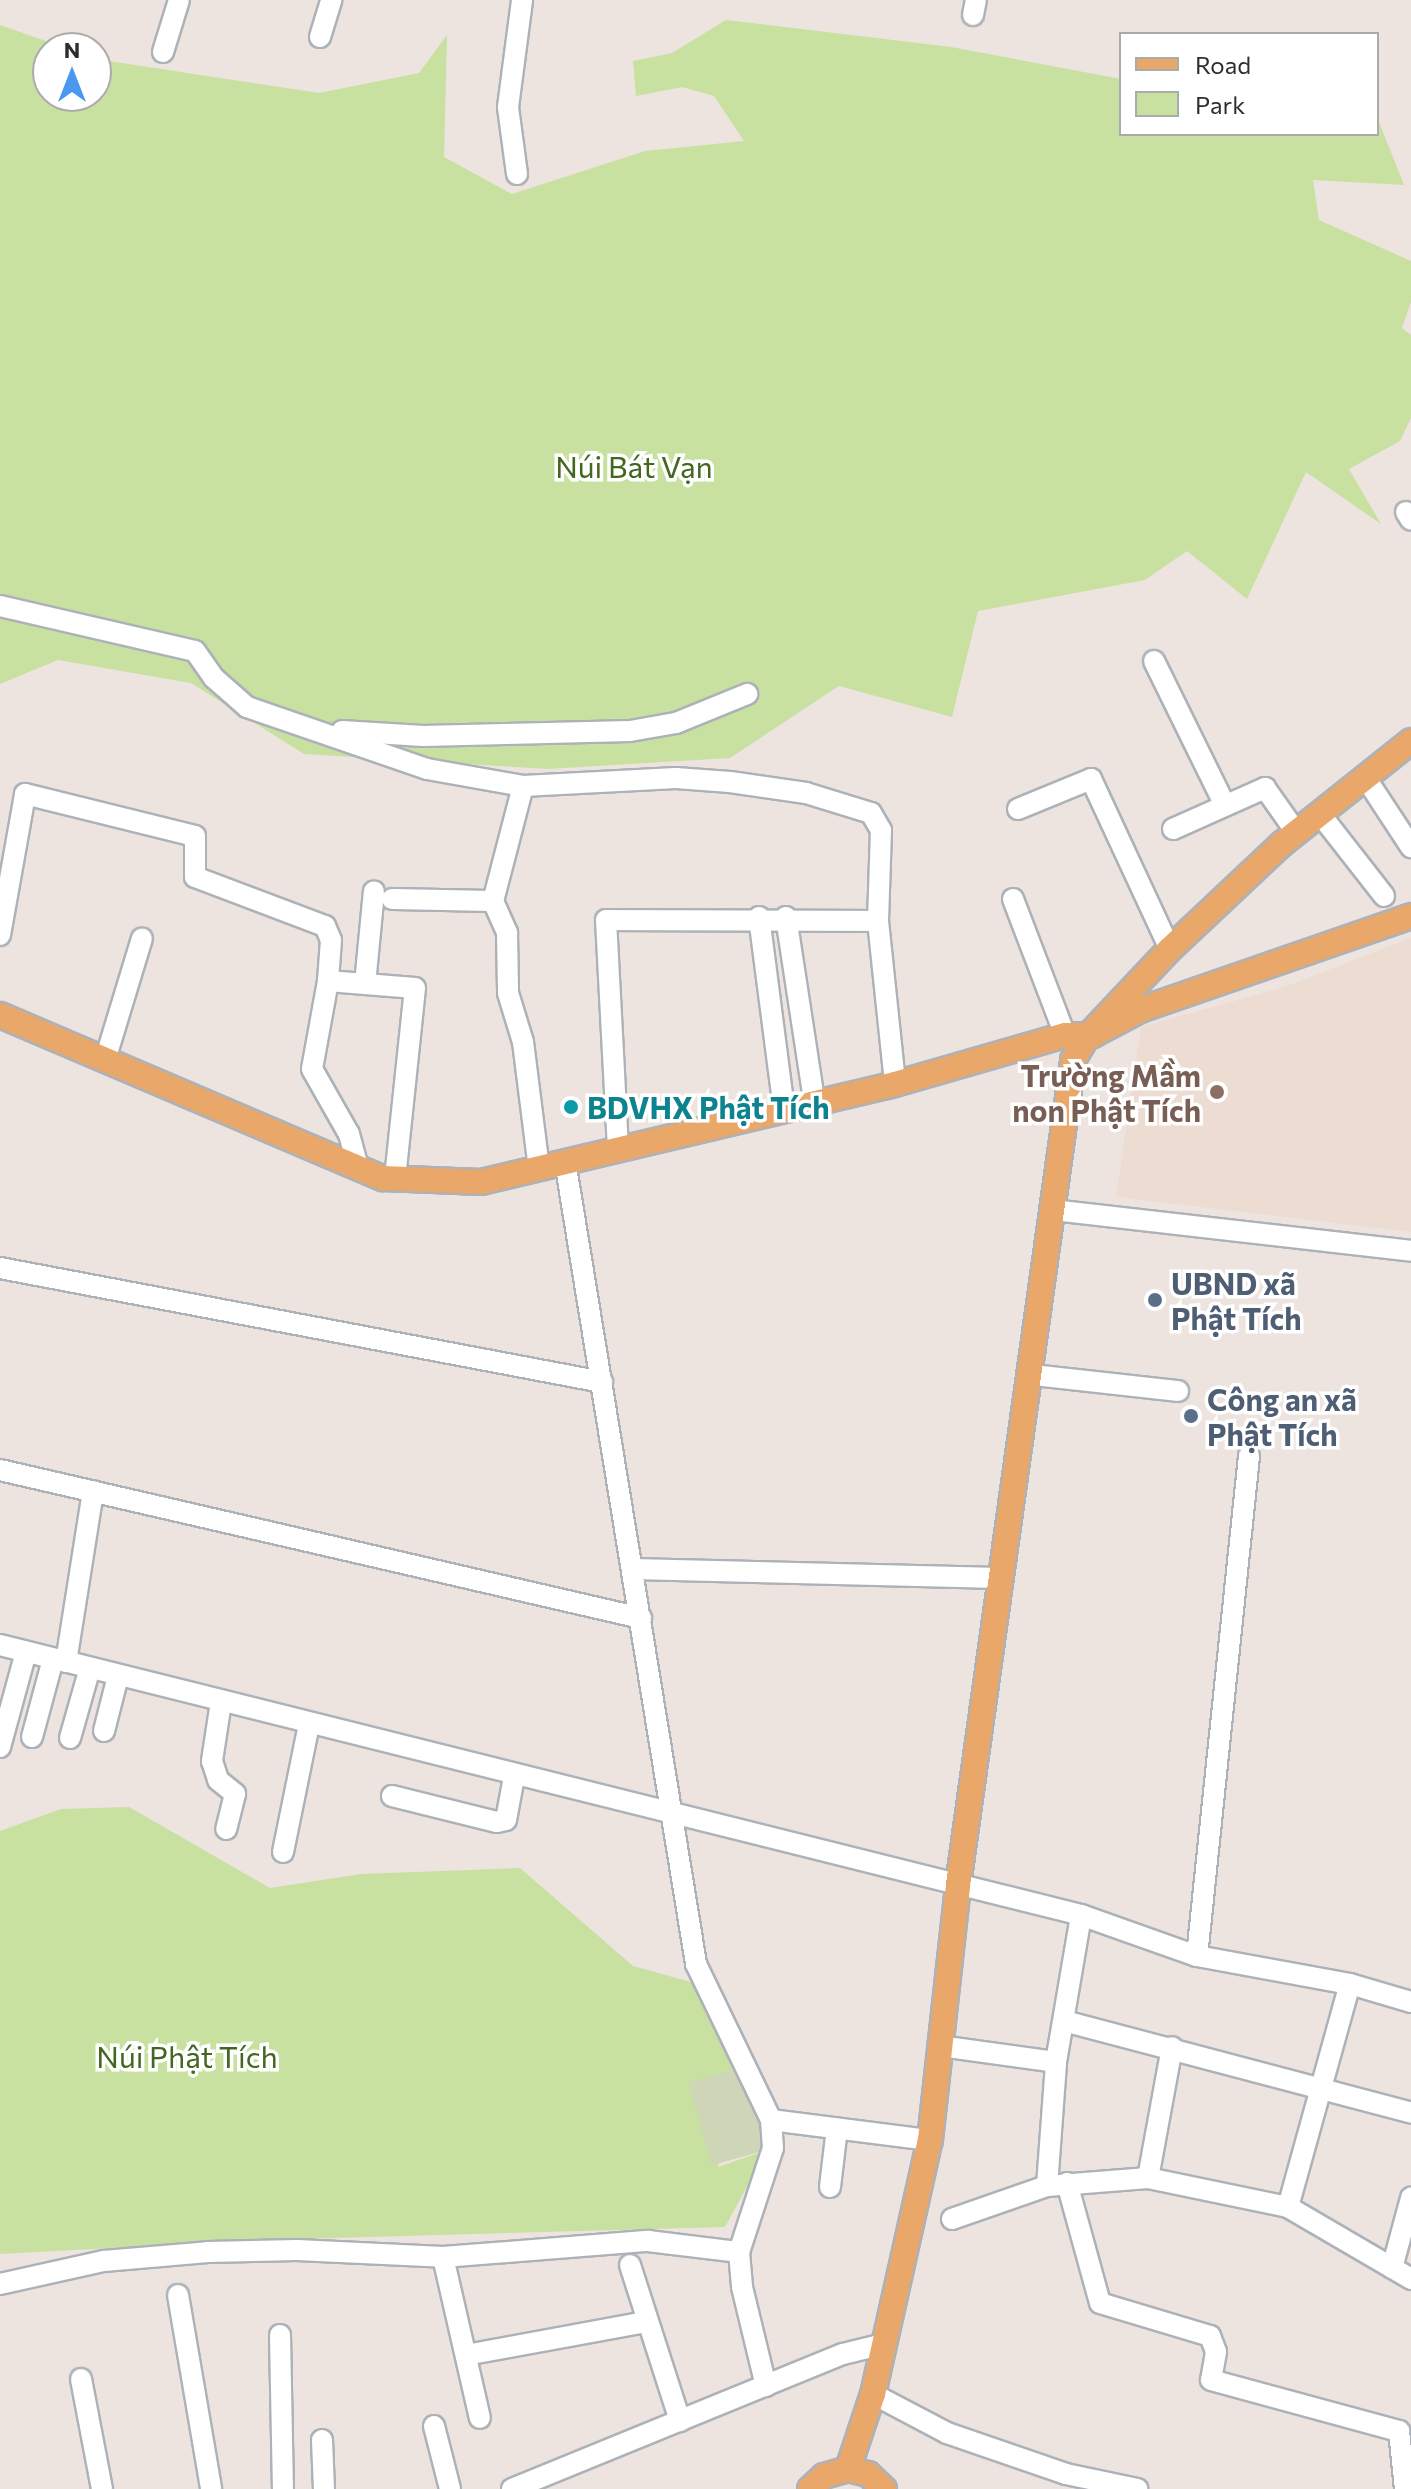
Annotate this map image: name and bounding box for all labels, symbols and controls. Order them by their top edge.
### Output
north arrow [32,32,112,112]
legend [1119,32,1379,136]
text: N [64,36,80,63]
text: Road [1195,50,1251,79]
text: Park [1195,90,1245,119]
park label: Núi Bát Vạn [555,448,713,484]
place label: Trường Mầm non Phật Tích [1012,1057,1201,1128]
marker: Trường Mầm non Phật Tích [1208,1083,1226,1101]
place label: BDVHX Phật Tích [587,1089,829,1125]
marker: BDVHX Phật Tích [562,1098,580,1116]
place label: UBND xã Phật Tích [1171,1265,1301,1336]
marker: UBND xã Phật Tích [1146,1291,1164,1309]
place label: Công an xã Phật Tích [1207,1381,1357,1452]
marker: Công an xã Phật Tích [1182,1407,1200,1425]
park label: Núi Phật Tích [96,2038,278,2074]

